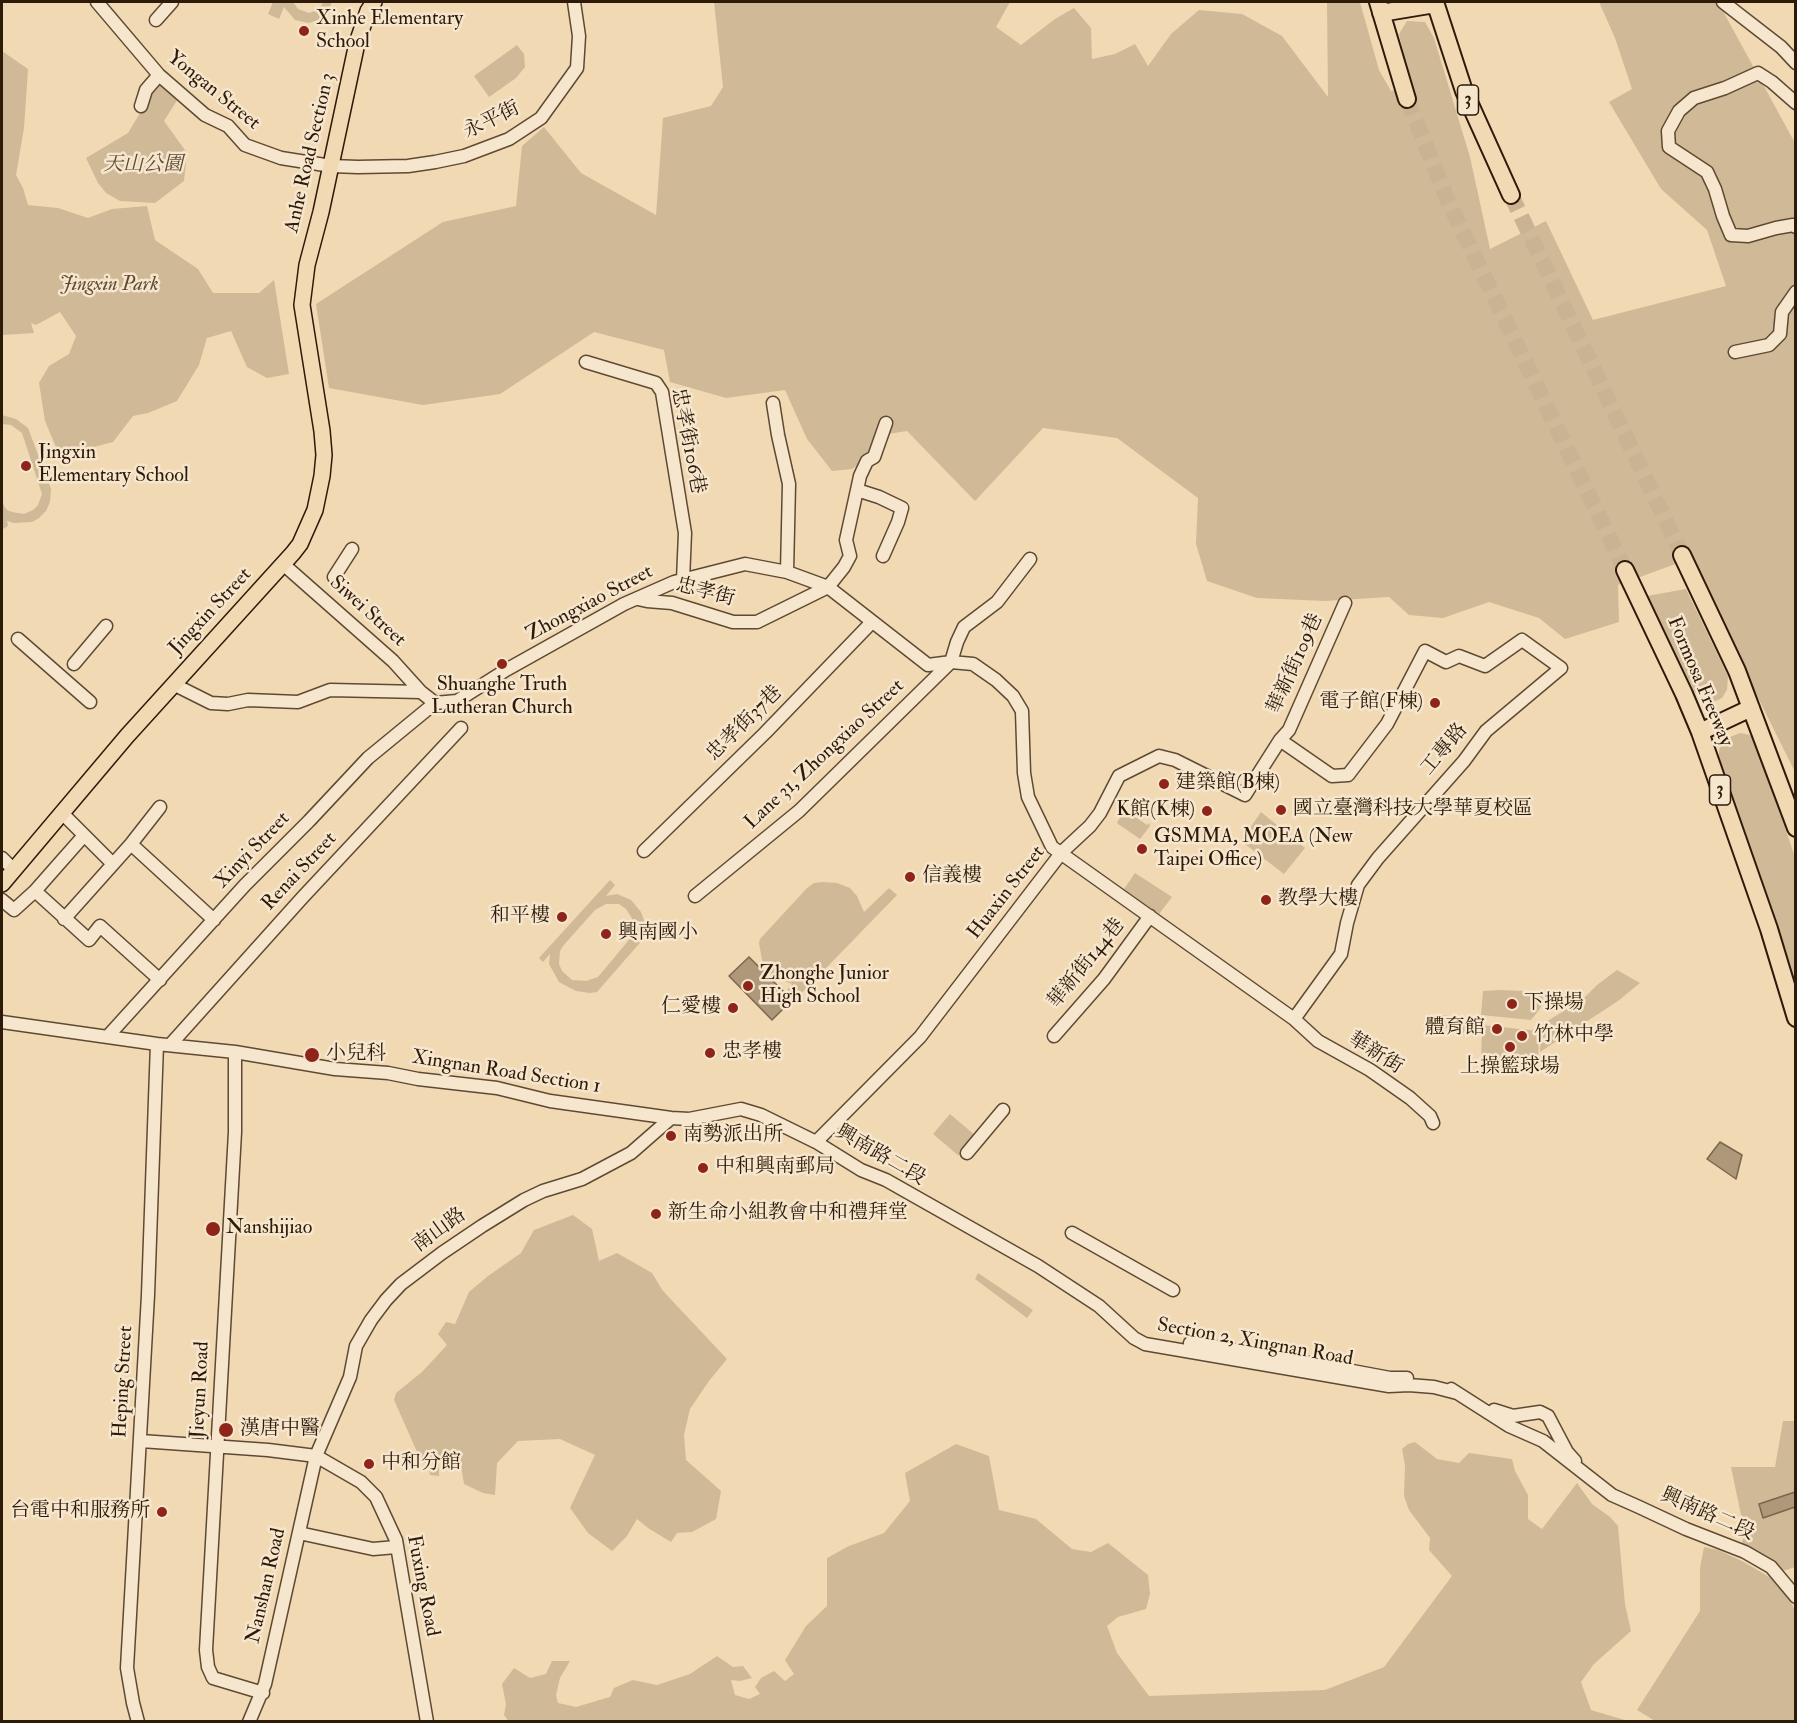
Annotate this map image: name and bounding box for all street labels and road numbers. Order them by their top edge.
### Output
street label: Yongan Street [162,46,264,136]
street label: Anhe Road Section 3 [281,71,341,235]
road number: 3 [1458,85,1478,115]
street label: 永平街 [460,97,524,145]
street label: 忠孝街106巷 [665,386,709,496]
street label: Zhongxiao Street [523,561,657,647]
street label: Jingxin Street [165,563,257,661]
street label: Siwei Street [324,571,410,653]
street label: 忠孝街 [673,574,737,612]
street label: 華新街109巷 [1263,610,1329,718]
street label: Formosa Freeway [1661,613,1737,751]
street label: Lane 31, Zhongxiao Street [740,675,910,835]
street label: 忠孝街37巷 [702,681,788,767]
street label: 工專路 [1417,719,1473,781]
road number: 3 [1710,775,1730,805]
street label: Xinyi Street [211,808,295,894]
street label: Renai Street [258,828,342,916]
street label: Huaxin Street [963,842,1051,944]
street label: 華新街144巷 [1043,914,1131,1014]
street label: 華新街 [1343,1028,1407,1080]
street label: Xingnan Road Section 1 [410,1046,602,1100]
street label: 興南路二段 [831,1121,929,1191]
street label: 南山路 [409,1204,471,1258]
street label: Section 2, Xingnan Road [1155,1314,1355,1372]
street label: Heping Street [109,1325,139,1439]
street label: Jieyun Road [186,1341,216,1439]
street label: 興南路二段 [1656,1484,1758,1546]
street label: Nanshan Road [242,1526,292,1646]
street label: Fuxing Road [400,1533,444,1639]

